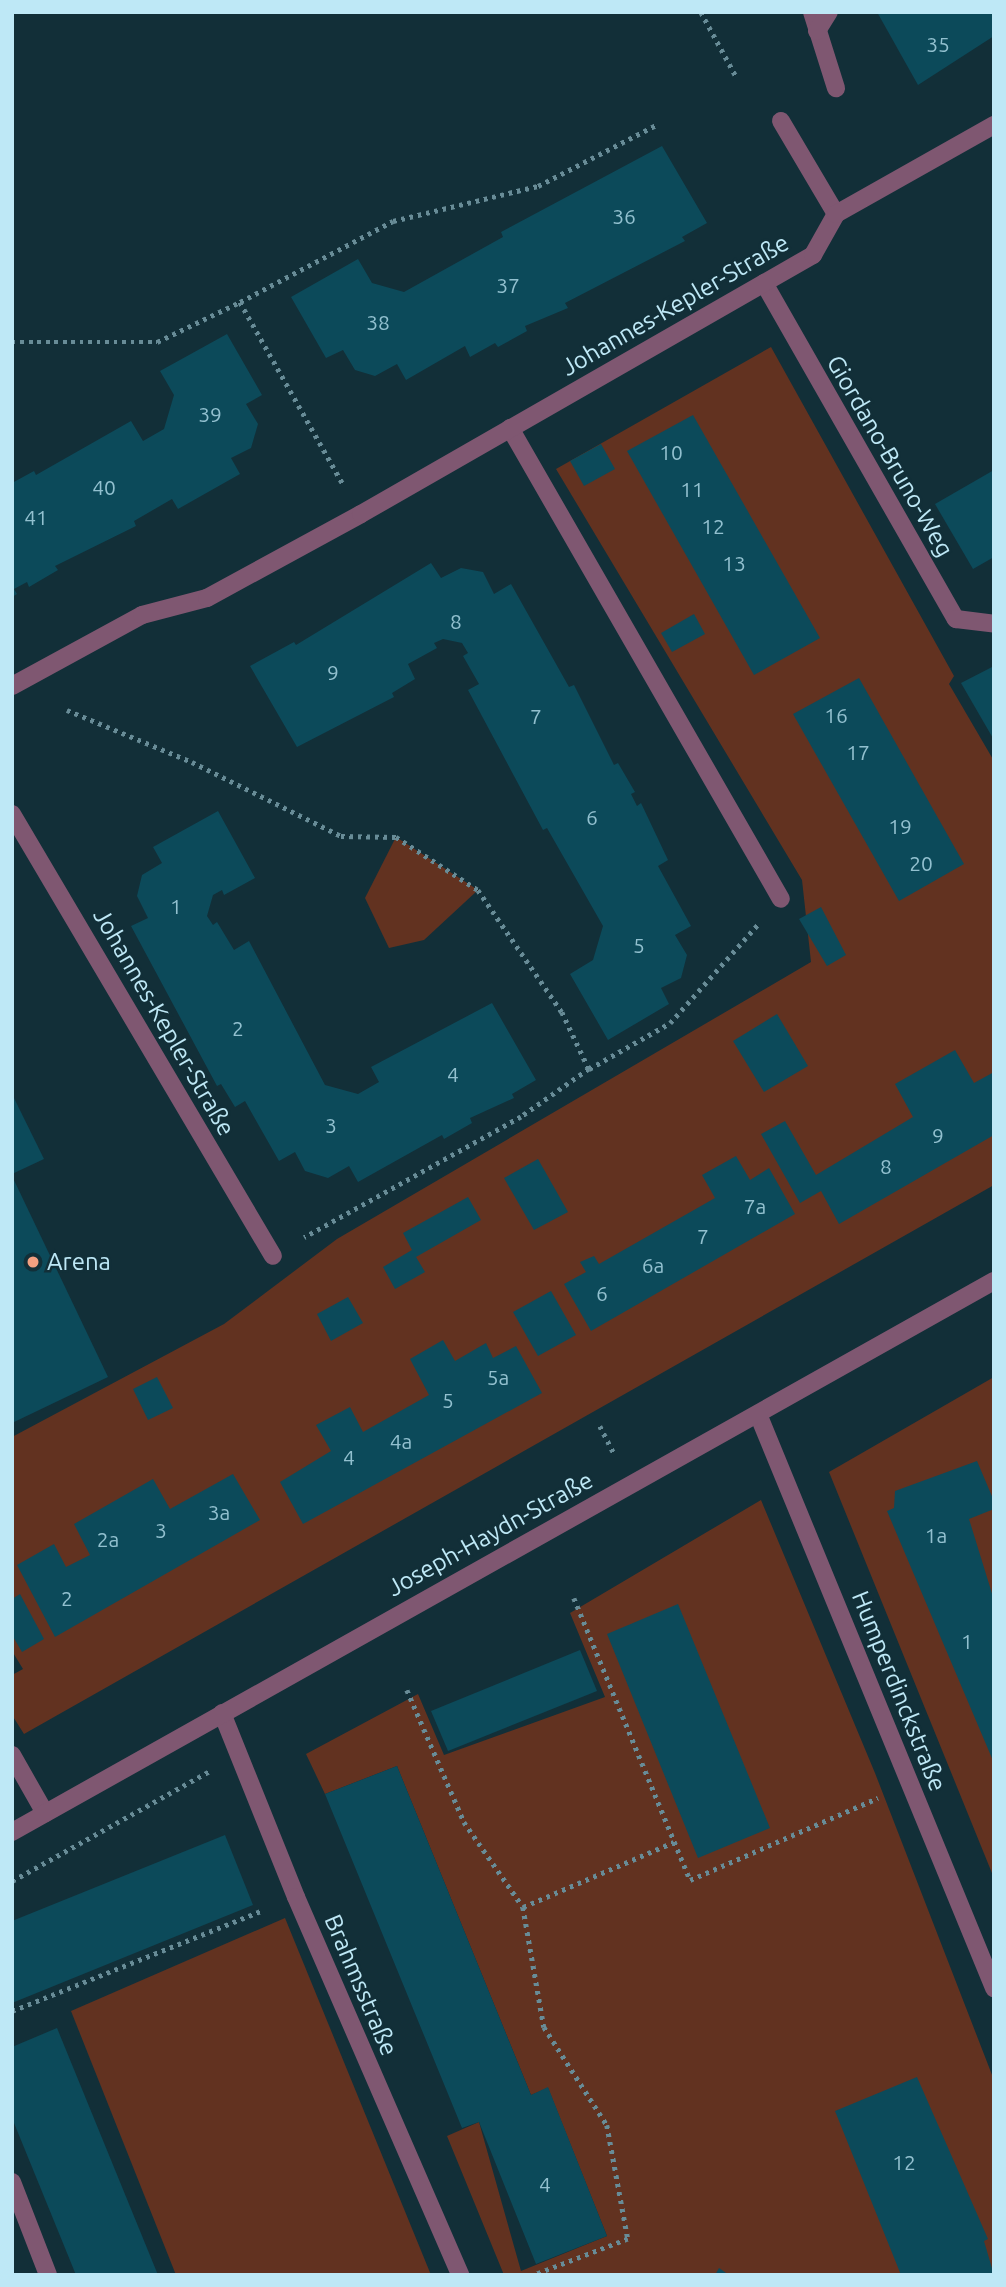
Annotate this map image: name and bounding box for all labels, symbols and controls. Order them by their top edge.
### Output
house number: 35 [926,31,950,57]
house number: 36 [612,203,636,229]
street label: Johannes-Kepler-Straße [556,228,794,382]
house number: 37 [496,272,520,298]
house number: 38 [366,309,390,335]
street label: Giordano-Bruno-Weg [821,350,959,562]
house number: 39 [198,401,222,427]
house number: 10 [659,439,683,465]
house number: 40 [92,474,116,500]
house number: 11 [680,476,704,502]
house number: 41 [24,504,48,530]
house number: 12 [701,513,725,539]
house number: 13 [722,550,746,576]
house number: 8 [450,608,462,634]
house number: 9 [327,659,339,685]
house number: 16 [824,702,848,728]
house number: 7 [530,703,542,729]
house number: 17 [846,739,870,765]
house number: 6 [586,804,598,830]
house number: 19 [888,813,912,839]
house number: 20 [909,850,933,876]
house number: 1 [170,893,182,919]
street label: Johannes-Kepler-Straße [87,903,241,1141]
house number: 5 [633,932,645,958]
house number: 2 [232,1015,244,1041]
house number: 4 [447,1061,459,1087]
house number: 3 [325,1112,337,1138]
house number: 9 [932,1122,944,1148]
house number: 8 [880,1153,892,1179]
house number: 7a [744,1193,766,1219]
house number: 7 [697,1223,709,1249]
place label: Arena [47,1248,111,1276]
house number: 6a [642,1252,664,1278]
marker: Arena [25,1254,41,1270]
house number: 6 [596,1280,608,1306]
house number: 5a [487,1364,509,1390]
house number: 5 [442,1387,454,1413]
house number: 4a [390,1428,412,1454]
house number: 4 [343,1444,355,1470]
street label: Joseph-Haydn-Straße [382,1466,598,1602]
house number: 3a [208,1499,230,1525]
house number: 3 [155,1517,167,1543]
house number: 1a [925,1522,947,1548]
house number: 2a [97,1526,119,1552]
house number: 2 [61,1585,73,1611]
street label: Humperdinckstraße [846,1587,952,1795]
house number: 1 [961,1628,973,1654]
street label: Brahmsstraße [318,1910,404,2060]
house number: 12 [892,2149,916,2175]
house number: 4 [539,2171,551,2197]

